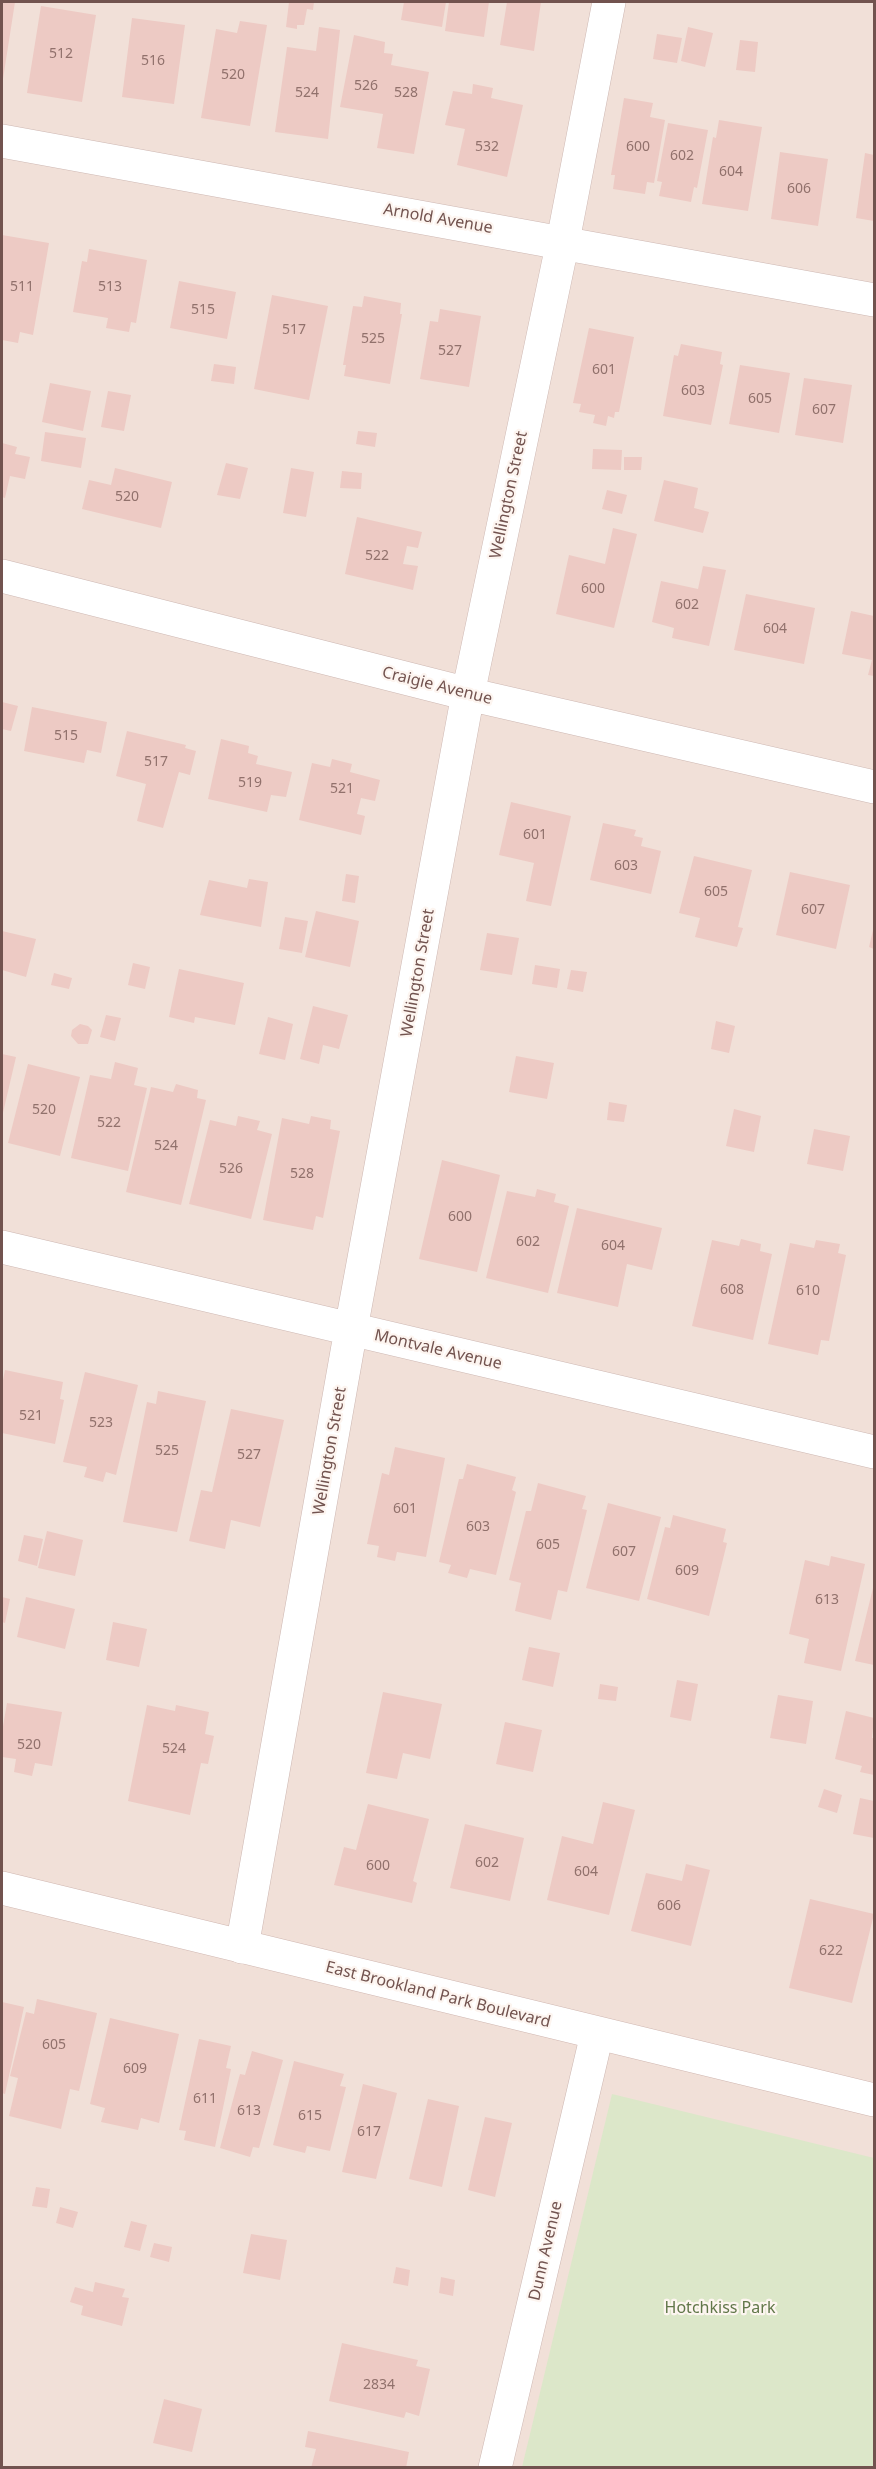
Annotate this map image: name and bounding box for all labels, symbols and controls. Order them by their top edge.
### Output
house number: 512 [49,46,73,62]
house number: 516 [141,53,165,69]
house number: 520 [221,67,245,83]
house number: 526 [354,78,378,94]
house number: 524 [295,85,319,101]
house number: 528 [394,85,418,101]
house number: 532 [475,139,499,155]
house number: 600 [626,139,650,155]
house number: 602 [670,148,694,164]
house number: 604 [719,164,743,180]
house number: 606 [787,181,811,197]
street label: Arnold Avenue [382,200,494,238]
house number: 511 [10,279,34,295]
house number: 513 [98,279,122,295]
house number: 515 [191,302,215,318]
house number: 517 [282,322,306,338]
house number: 525 [361,331,385,347]
house number: 527 [438,343,462,359]
house number: 601 [592,362,616,378]
house number: 603 [681,383,705,399]
house number: 605 [748,391,772,407]
house number: 607 [812,402,836,418]
street label: Wellington Street [486,429,532,561]
house number: 520 [115,489,139,505]
house number: 522 [365,548,389,564]
house number: 600 [581,581,605,597]
house number: 602 [675,597,699,613]
house number: 604 [763,621,787,637]
street label: Craigie Avenue [380,663,494,709]
house number: 515 [54,728,78,744]
house number: 517 [144,754,168,770]
house number: 519 [238,775,262,791]
house number: 521 [330,781,354,797]
house number: 601 [523,827,547,843]
house number: 603 [614,858,638,874]
house number: 605 [704,884,728,900]
house number: 607 [801,902,825,918]
street label: Wellington Street [397,907,439,1039]
house number: 520 [32,1102,56,1118]
house number: 522 [97,1115,121,1131]
house number: 524 [154,1138,178,1154]
house number: 526 [219,1161,243,1177]
house number: 528 [290,1166,314,1182]
house number: 600 [448,1209,472,1225]
house number: 602 [516,1234,540,1250]
house number: 604 [601,1238,625,1254]
house number: 608 [720,1282,744,1298]
house number: 610 [796,1283,820,1299]
street label: Montvale Avenue [372,1326,504,1374]
street label: Wellington Street [309,1385,351,1517]
house number: 521 [19,1408,43,1424]
house number: 523 [89,1415,113,1431]
house number: 525 [155,1443,179,1459]
house number: 527 [237,1447,261,1463]
house number: 601 [393,1501,417,1517]
house number: 603 [466,1519,490,1535]
house number: 605 [536,1537,560,1553]
house number: 607 [612,1544,636,1560]
house number: 609 [675,1563,699,1579]
house number: 613 [815,1592,839,1608]
house number: 520 [17,1737,41,1753]
house number: 524 [162,1741,186,1757]
house number: 602 [475,1855,499,1871]
house number: 600 [366,1858,390,1874]
house number: 604 [574,1864,598,1880]
house number: 606 [657,1898,681,1914]
house number: 622 [819,1943,843,1959]
street label: East Brookland Park Boulevard [324,1958,552,2032]
house number: 605 [42,2037,66,2053]
house number: 609 [123,2061,147,2077]
house number: 611 [193,2091,217,2107]
house number: 613 [237,2103,261,2119]
house number: 615 [298,2108,322,2124]
house number: 617 [357,2124,381,2140]
street label: Dunn Avenue [525,2199,567,2303]
park label: Hotchkiss Park [665,2298,775,2318]
house number: 2834 [363,2377,395,2393]

